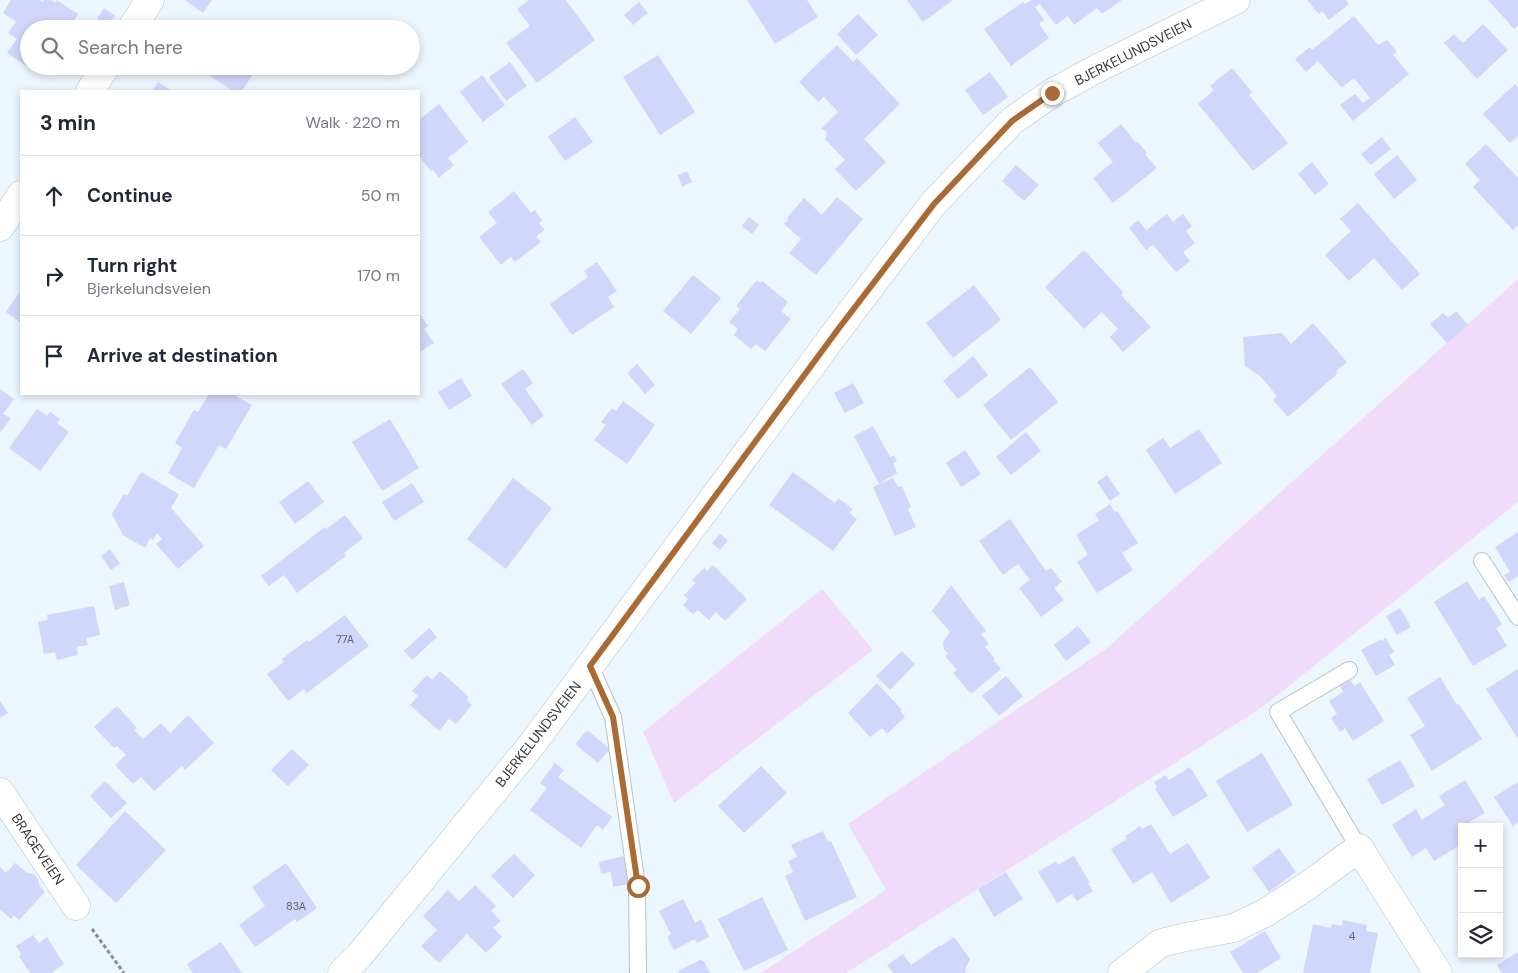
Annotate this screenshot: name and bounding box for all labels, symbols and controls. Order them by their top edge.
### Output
street label: BJERKELUNDSVEIEN [1071,15,1195,89]
search box [20,20,420,75]
icon: search [38,34,66,62]
text: Search here [78,35,183,60]
route end [1041,82,1064,105]
text: 3 min [40,109,96,137]
text: Walk · 220 m [306,112,400,133]
icon: ahead [40,182,68,210]
text: Continue [87,183,173,208]
text: 50 m [361,185,400,206]
text: Turn right [87,253,177,278]
icon: right [40,262,68,290]
text: 170 m [357,265,400,286]
text: Bjerkelundsveien [87,278,211,299]
icon: arrive [40,342,68,370]
text: Arrive at destination [87,343,278,368]
house number: 77A [336,632,354,646]
street label: BJERKELUNDSVEIEN [491,678,585,790]
street label: BRAGEVEIEN [8,810,68,888]
map controls [1458,823,1503,958]
button: + [1458,823,1503,868]
button: − [1458,868,1503,913]
route start [627,875,650,898]
house number: 83A [286,899,306,913]
button: layers [1458,913,1503,958]
house number: 4 [1349,929,1356,943]

